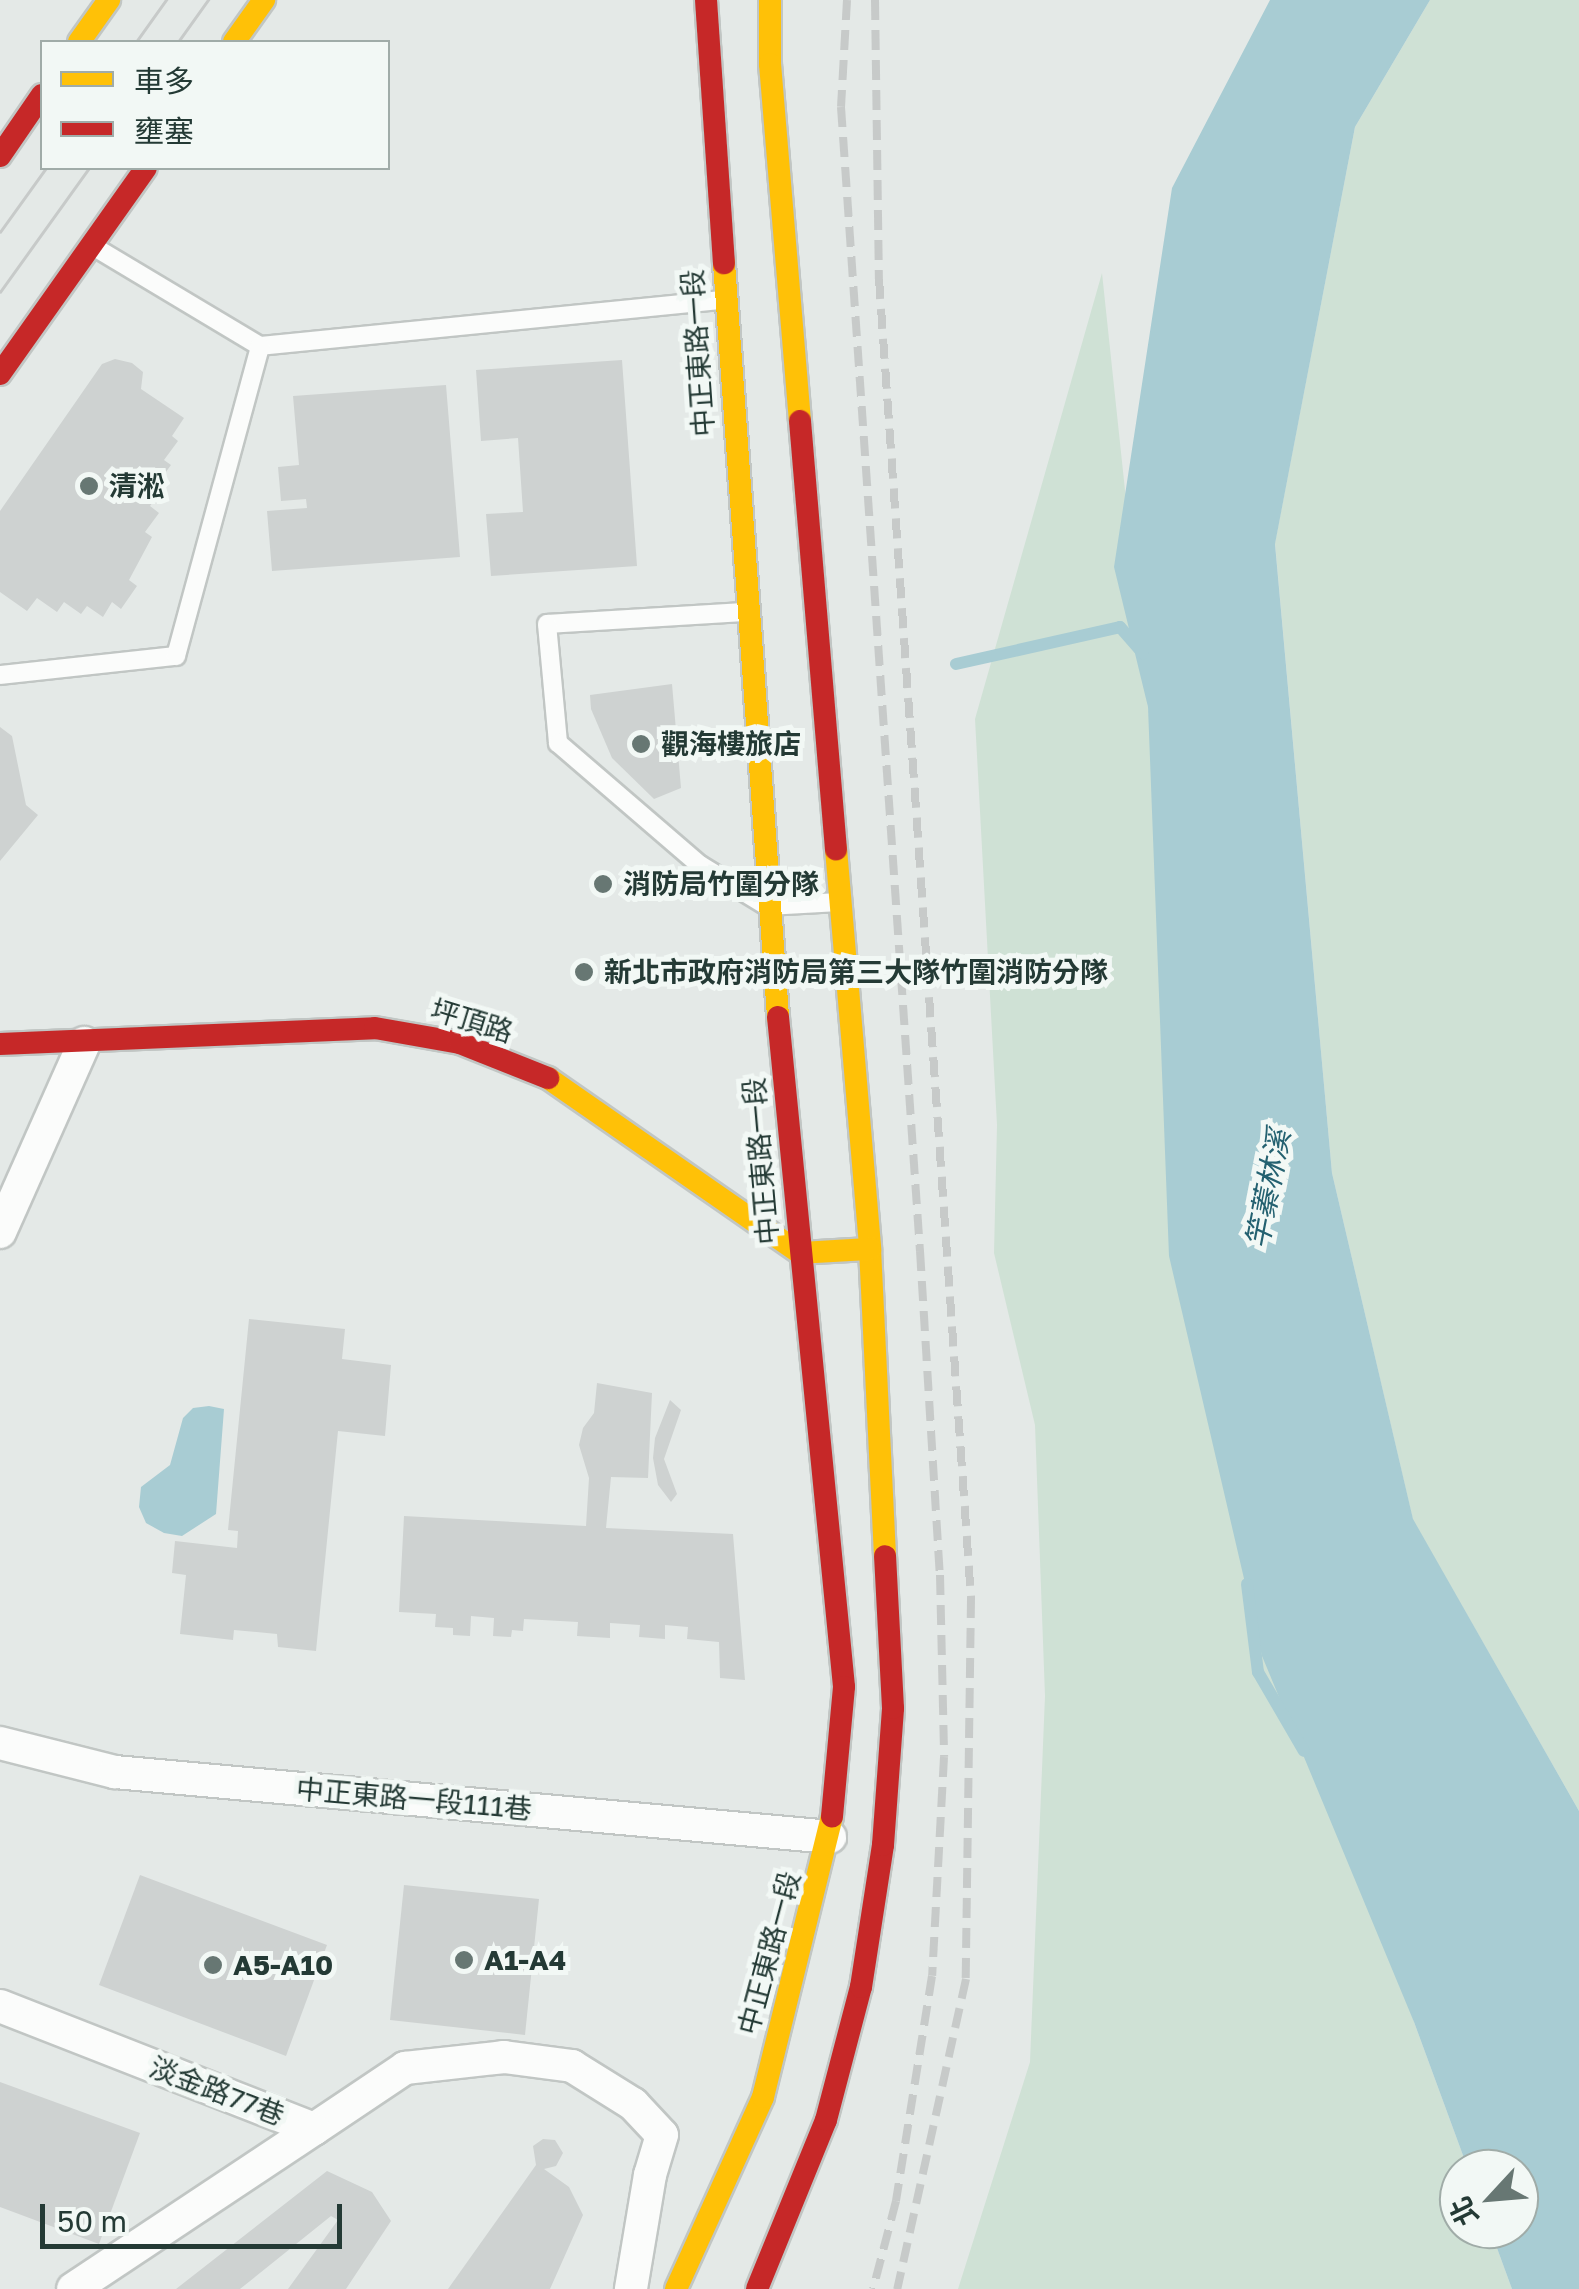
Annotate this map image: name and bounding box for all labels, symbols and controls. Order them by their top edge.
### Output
legend [40,40,390,170]
text: 車多 [134,63,194,99]
text: 壅塞 [134,113,194,149]
street label: 中正東路一段 [675,268,721,438]
place label: 清淞 [109,469,165,503]
marker: 清淞 [78,475,100,497]
place label: 觀海樓旅店 [661,727,801,761]
marker: 觀海樓旅店 [630,733,652,755]
place label: 消防局竹圍分隊 [623,867,819,901]
marker: 消防局竹圍分隊 [592,873,614,895]
place label: 新北市政府消防局第三大隊竹圍消防分隊 [604,955,1108,989]
marker: 新北市政府消防局第三大隊竹圍消防分隊 [573,961,595,983]
street label: 坪頂路 [427,993,517,1049]
street label: 中正東路一段 [737,1076,785,1246]
water label: 竿蓁林溪 [1239,1127,1297,1251]
street label: 中正東路一段111巷 [295,1772,533,1826]
street label: 中正東路一段 [731,1868,807,2038]
place label: A1-A4 [484,1943,566,1977]
place label: A5-A10 [233,1948,333,1982]
marker: A1-A4 [453,1949,475,1971]
marker: A5-A10 [202,1954,224,1976]
street label: 淡金路77巷 [145,2050,289,2132]
north arrow [1439,2149,1539,2249]
scale bar [45,2184,348,2246]
text: 北 [1442,2192,1484,2231]
text: 50 m [57,2203,127,2239]

